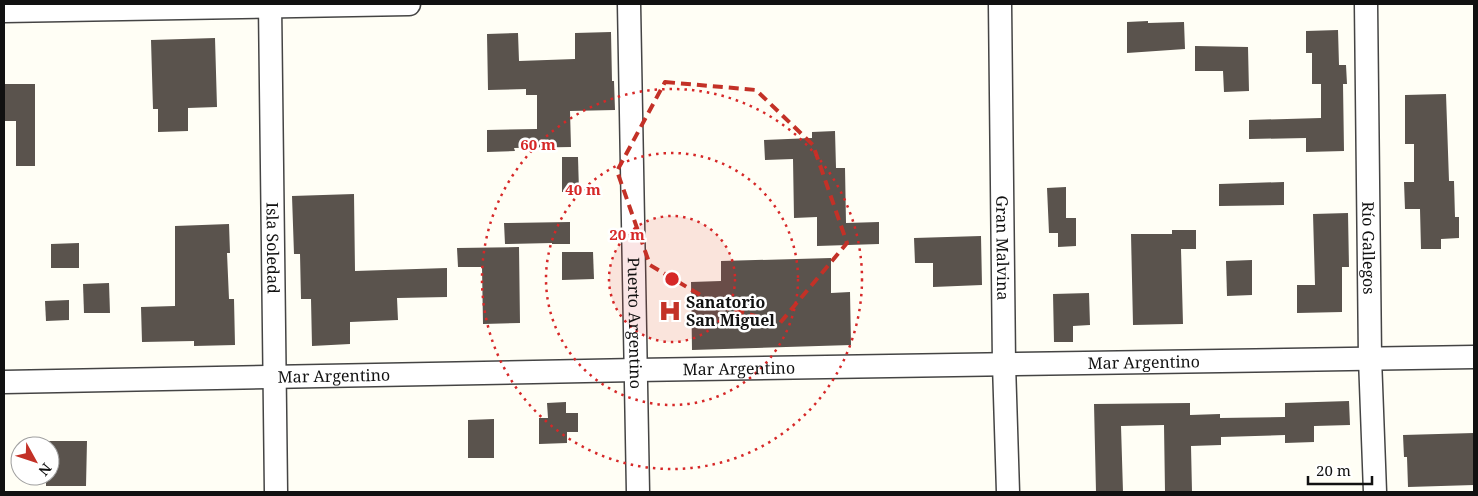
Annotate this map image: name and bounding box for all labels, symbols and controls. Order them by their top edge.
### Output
text: 60 m [520,134,556,154]
text: 40 m [565,179,601,199]
street label: Gran Malvina [991,195,1014,301]
street label: Río Gallegos [1357,201,1380,295]
street label: Isla Soledad [261,202,285,294]
text: 20 m [609,224,645,244]
street label: Puerto Argentino [623,257,647,389]
centre of rings [663,270,681,288]
place label: Sanatorio San Miguel [686,291,775,331]
hospital icon: Sanatorio San Miguel [657,298,683,324]
street label: Mar Argentino [1087,350,1200,374]
street label: Mar Argentino [683,357,795,380]
street label: Mar Argentino [278,364,390,388]
north arrow [10,436,60,486]
scale bar [1308,454,1372,486]
text: N [35,459,56,480]
text: 20 m [1316,460,1351,480]

